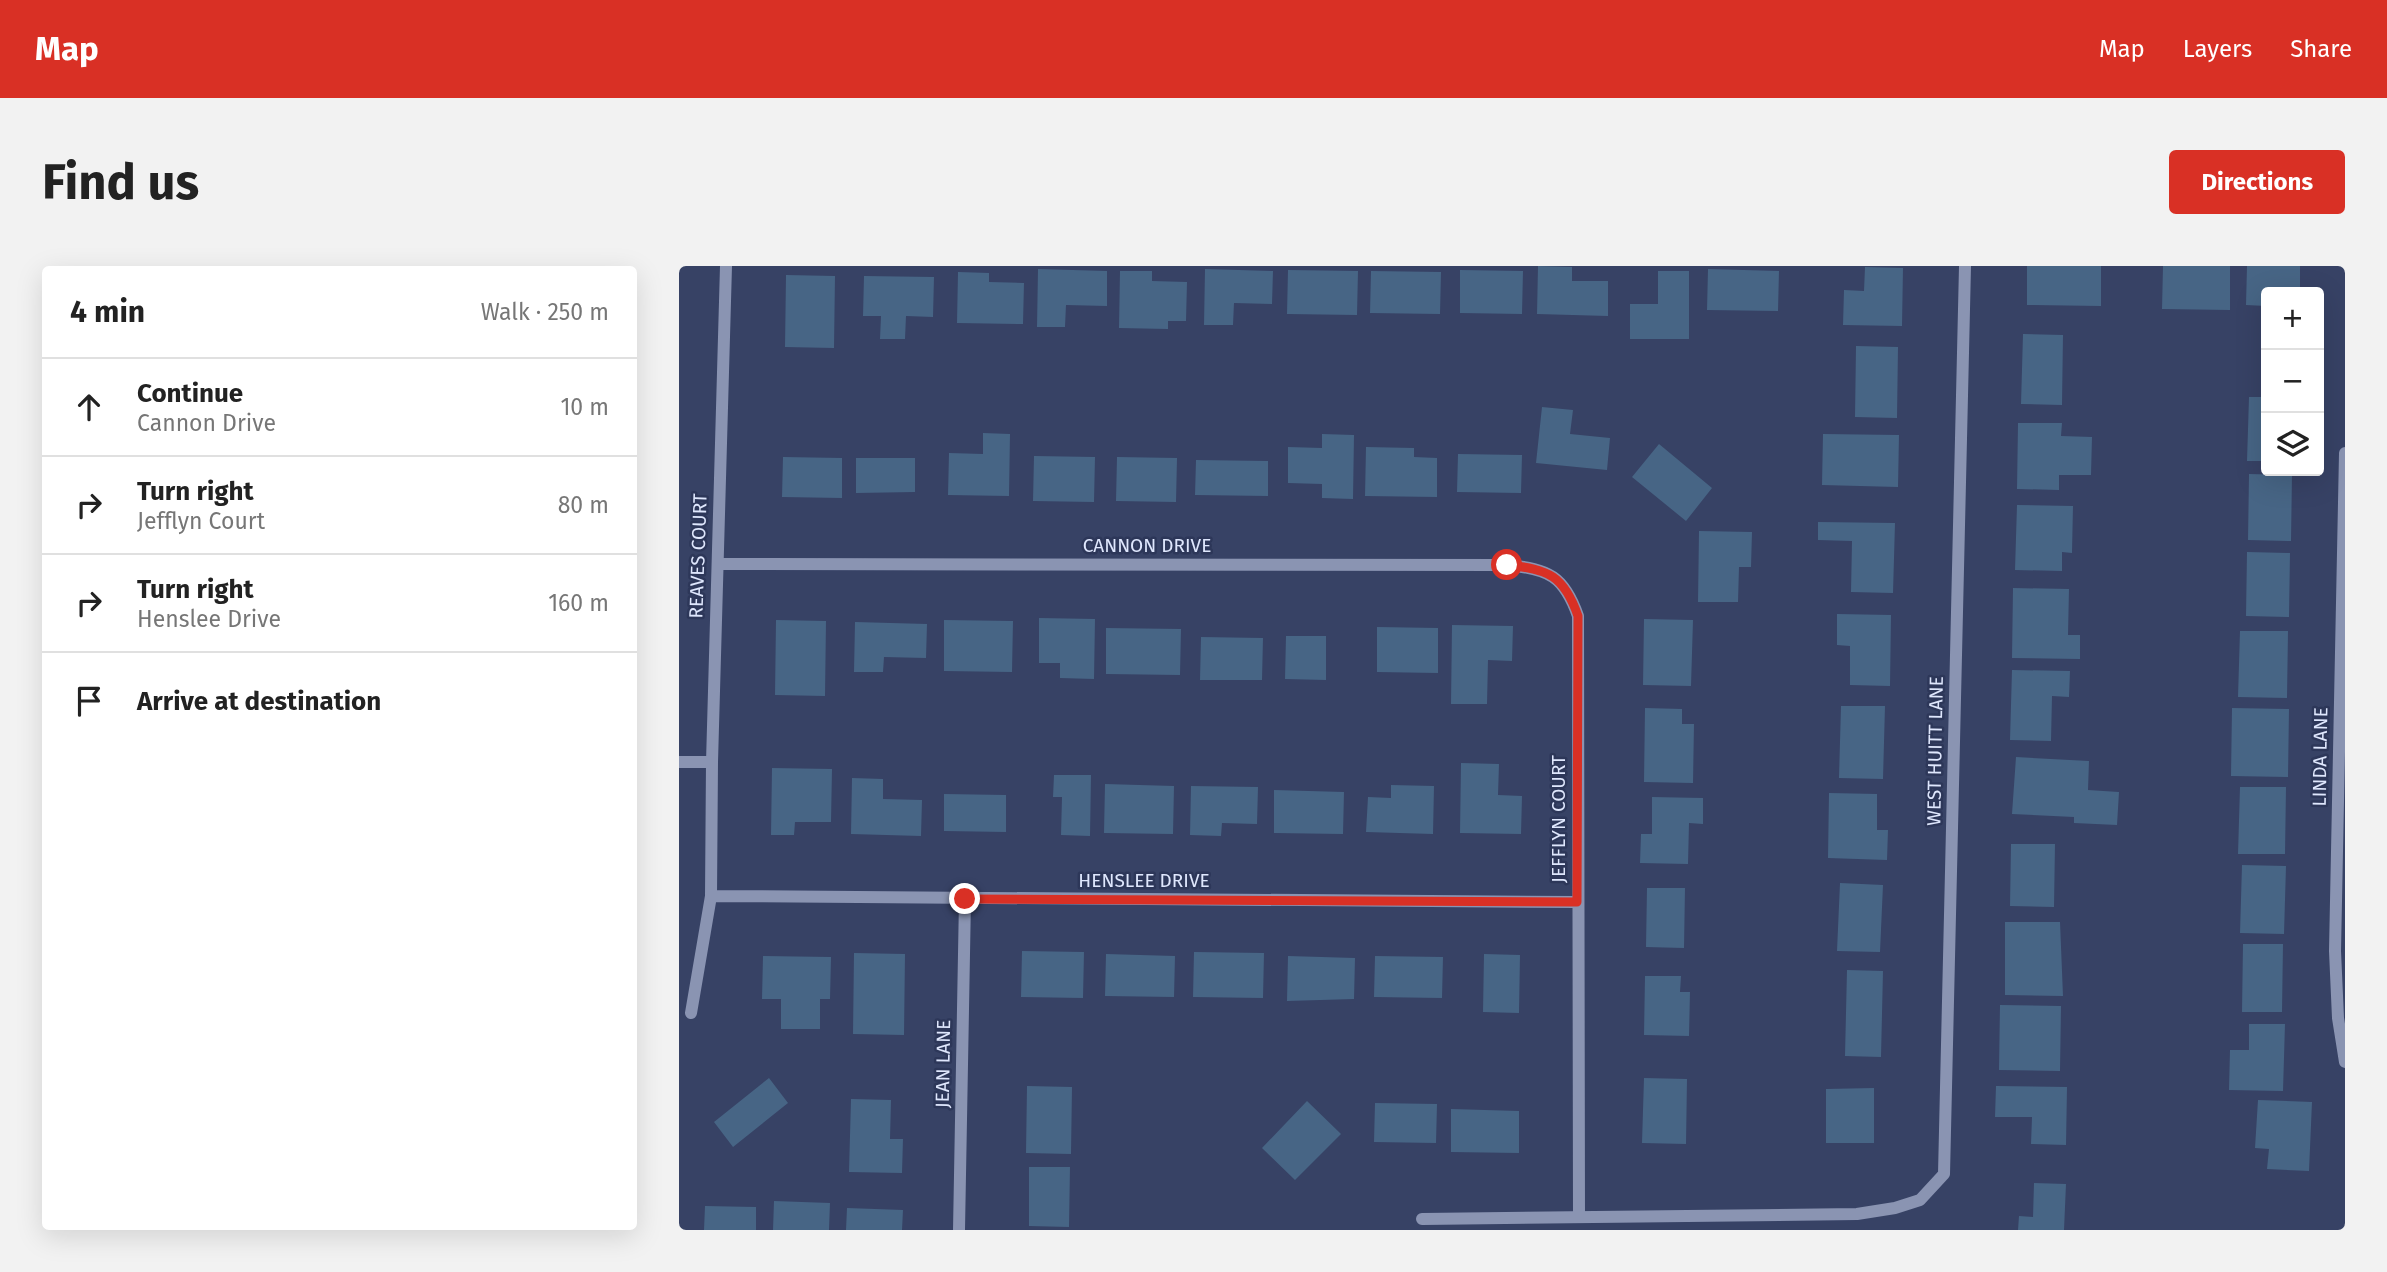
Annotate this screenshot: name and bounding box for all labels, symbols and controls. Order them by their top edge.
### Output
text: Map [35,29,99,69]
text: Map [2099,35,2145,63]
text: Layers [2183,35,2252,63]
text: Share [2290,35,2352,63]
button: Directions [2169,150,2345,214]
text: Find us [42,153,199,212]
map controls [2261,287,2324,476]
button: + [2261,287,2324,350]
text: 4 min [70,294,145,330]
text: Walk · 250 m [481,298,609,326]
button: − [2261,350,2324,413]
text: Continue [137,378,243,409]
icon: ahead [70,388,108,426]
text: 10 m [560,393,609,421]
text: Cannon Drive [137,409,276,437]
button: layers [2261,413,2324,476]
text: Turn right [137,476,254,507]
icon: right [70,486,108,524]
text: 80 m [558,491,609,519]
street label: REAVES COURT [684,493,712,619]
text: Jefflyn Court [137,507,265,535]
street label: CANNON DRIVE [1083,534,1211,557]
route start [1491,549,1522,580]
text: Turn right [137,574,254,605]
icon: right [70,584,108,622]
text: 160 m [548,589,609,617]
text: Henslee Drive [137,605,281,633]
street label: WEST HUITT LANE [1922,676,1948,826]
icon: arrive [70,682,108,720]
text: Arrive at destination [137,686,381,717]
street label: LINDA LANE [2308,707,2332,807]
street label: JEFFLYN COURT [1547,755,1570,883]
street label: HENSLEE DRIVE [1078,869,1210,892]
route end [949,883,980,914]
street label: JEAN LANE [931,1020,955,1108]

